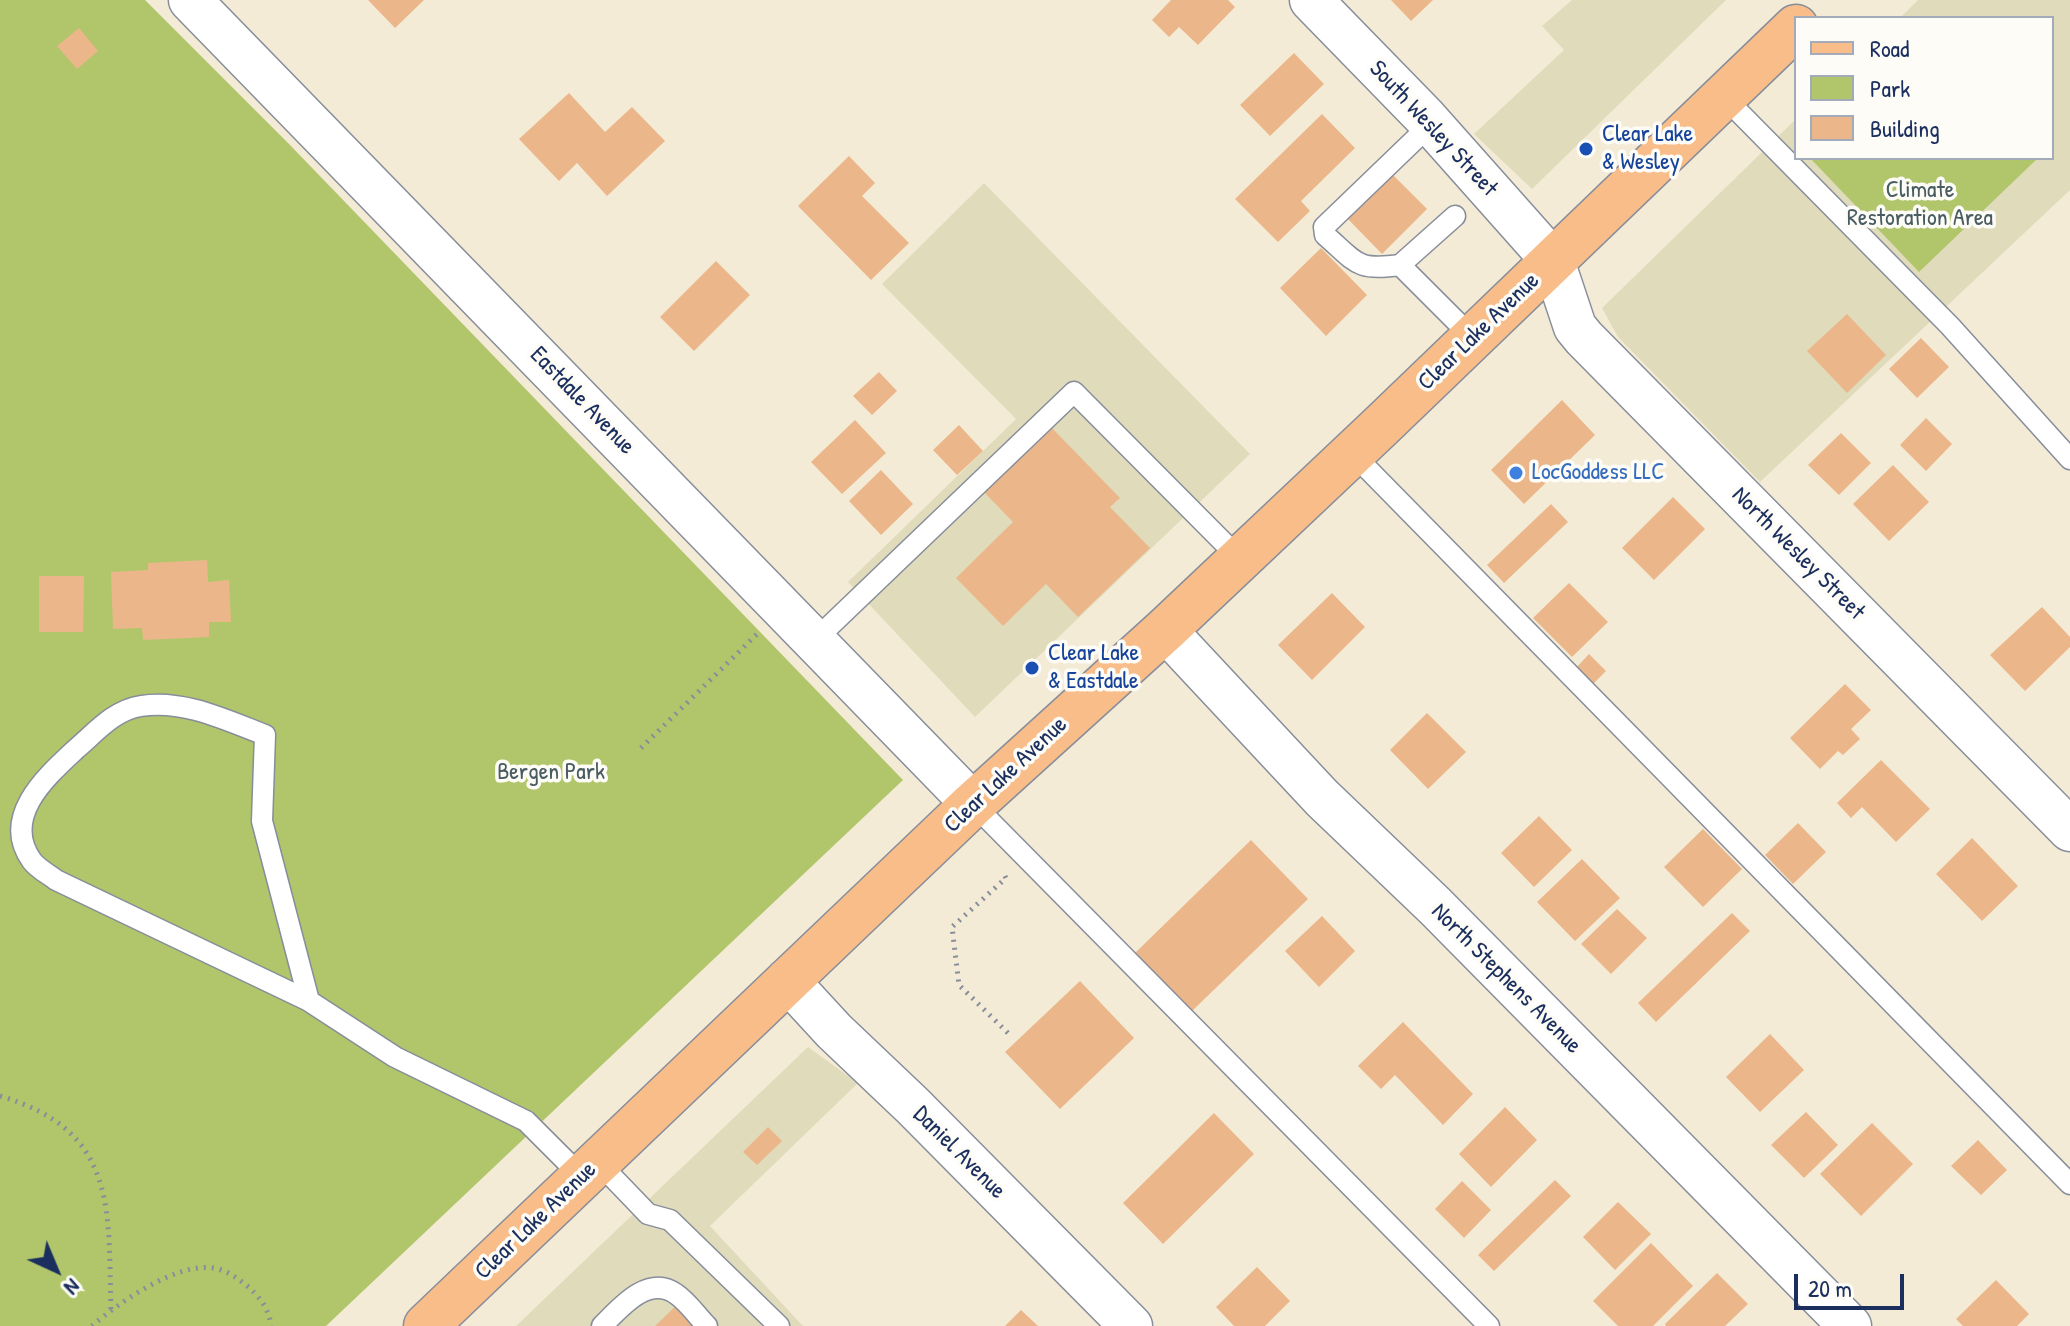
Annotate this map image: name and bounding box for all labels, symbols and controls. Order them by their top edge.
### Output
legend [1794,16,2054,160]
text: Road [1870,32,1909,64]
street label: South Wesley Street [1363,55,1503,203]
text: Park [1870,72,1910,104]
text: Building [1870,112,1940,144]
place label: Clear Lake & Wesley [1602,121,1693,177]
marker: Clear Lake & Wesley [1577,140,1595,158]
park label: Climate Restoration Area [1847,177,1993,233]
street label: Clear Lake Avenue [1412,267,1546,397]
street label: Eastdale Avenue [524,341,640,461]
place label: LocGoddess LLC [1532,459,1664,487]
marker: LocGoddess LLC [1507,464,1525,482]
street label: North Wesley Street [1725,481,1871,627]
place label: Clear Lake & Eastdale [1048,640,1139,696]
marker: Clear Lake & Eastdale [1023,659,1041,677]
street label: Clear Lake Avenue [939,711,1073,839]
park label: Bergen Park [497,759,605,787]
street label: North Stephens Avenue [1425,898,1587,1060]
street label: Daniel Avenue [907,1101,1011,1205]
street label: Clear Lake Avenue [469,1156,603,1286]
north arrow [16,1230,96,1310]
scale bar [1798,1258,1908,1308]
text: N [58,1272,87,1302]
text: 20 m [1808,1272,1852,1304]

